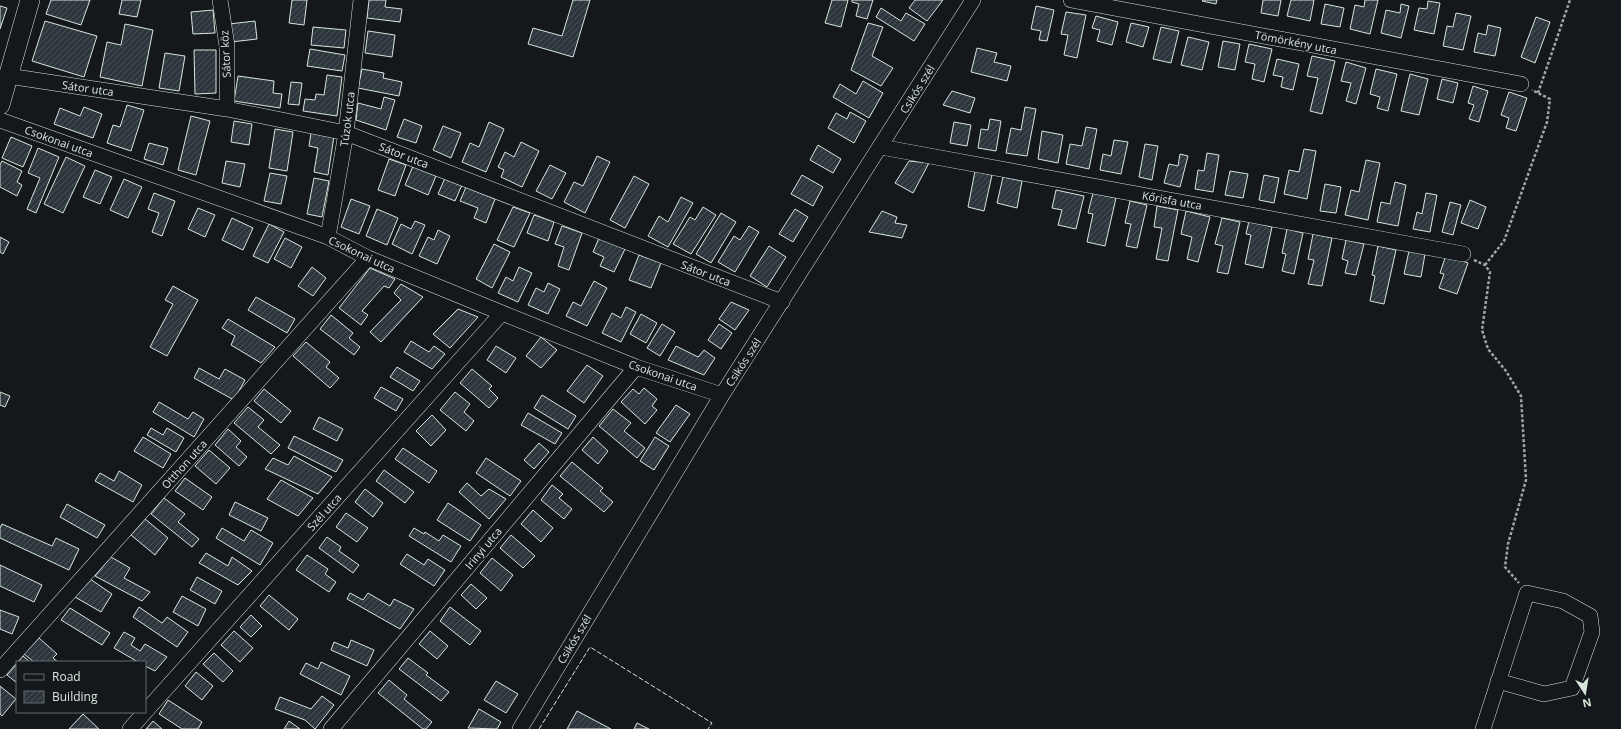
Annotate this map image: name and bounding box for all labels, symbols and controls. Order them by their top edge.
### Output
street label: Tömörkény utca [1254,27,1338,57]
street label: Sátor köz [216,30,234,78]
street label: Csikós szél [896,62,938,116]
street label: Sátor utca [61,77,115,99]
street label: Túzok utca [336,91,358,147]
street label: Csokonai utca [23,122,95,160]
street label: Sátor utca [377,139,431,171]
street label: Kőrisfa utca [1141,187,1203,213]
street label: Csokonai utca [326,232,398,276]
street label: Sátor utca [679,257,733,289]
street label: Csikós szél [722,335,764,389]
street label: Csokonai utca [627,356,699,394]
street label: Otthon utca [158,436,210,492]
street label: Szél utca [303,490,345,534]
street label: Irinyi utca [461,524,505,572]
street label: Csikós szél [553,612,595,666]
legend [16,661,146,713]
text: Road [52,668,81,685]
north arrow [1565,673,1605,713]
text: Building [52,688,98,705]
text: N [1581,695,1593,712]

